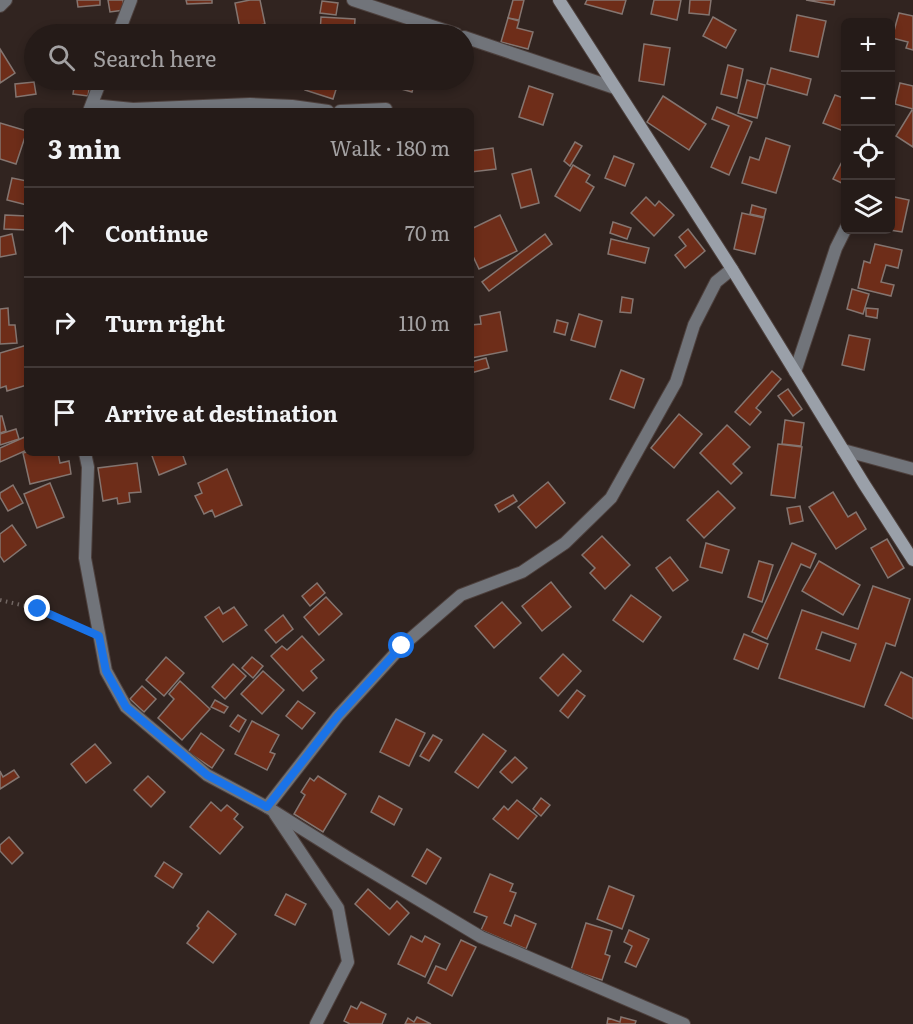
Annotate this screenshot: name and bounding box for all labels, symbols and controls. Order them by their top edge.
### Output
map controls [841,18,895,234]
button: + [841,18,895,72]
search box [24,24,474,90]
icon: search [45,41,78,74]
text: Search here [93,41,216,74]
button: − [841,72,895,126]
button: locate [841,126,895,180]
text: 3 min [48,128,121,167]
text: Walk · 180 m [330,132,450,162]
button: layers [841,180,895,234]
icon: ahead [48,216,81,249]
text: Continue [105,216,208,249]
text: 70 m [405,217,450,247]
icon: right [48,306,81,339]
text: Turn right [105,306,225,339]
text: 110 m [399,307,450,337]
icon: arrive [48,396,81,429]
text: Arrive at destination [105,396,338,429]
route end [24,595,50,621]
route start [388,632,414,658]

